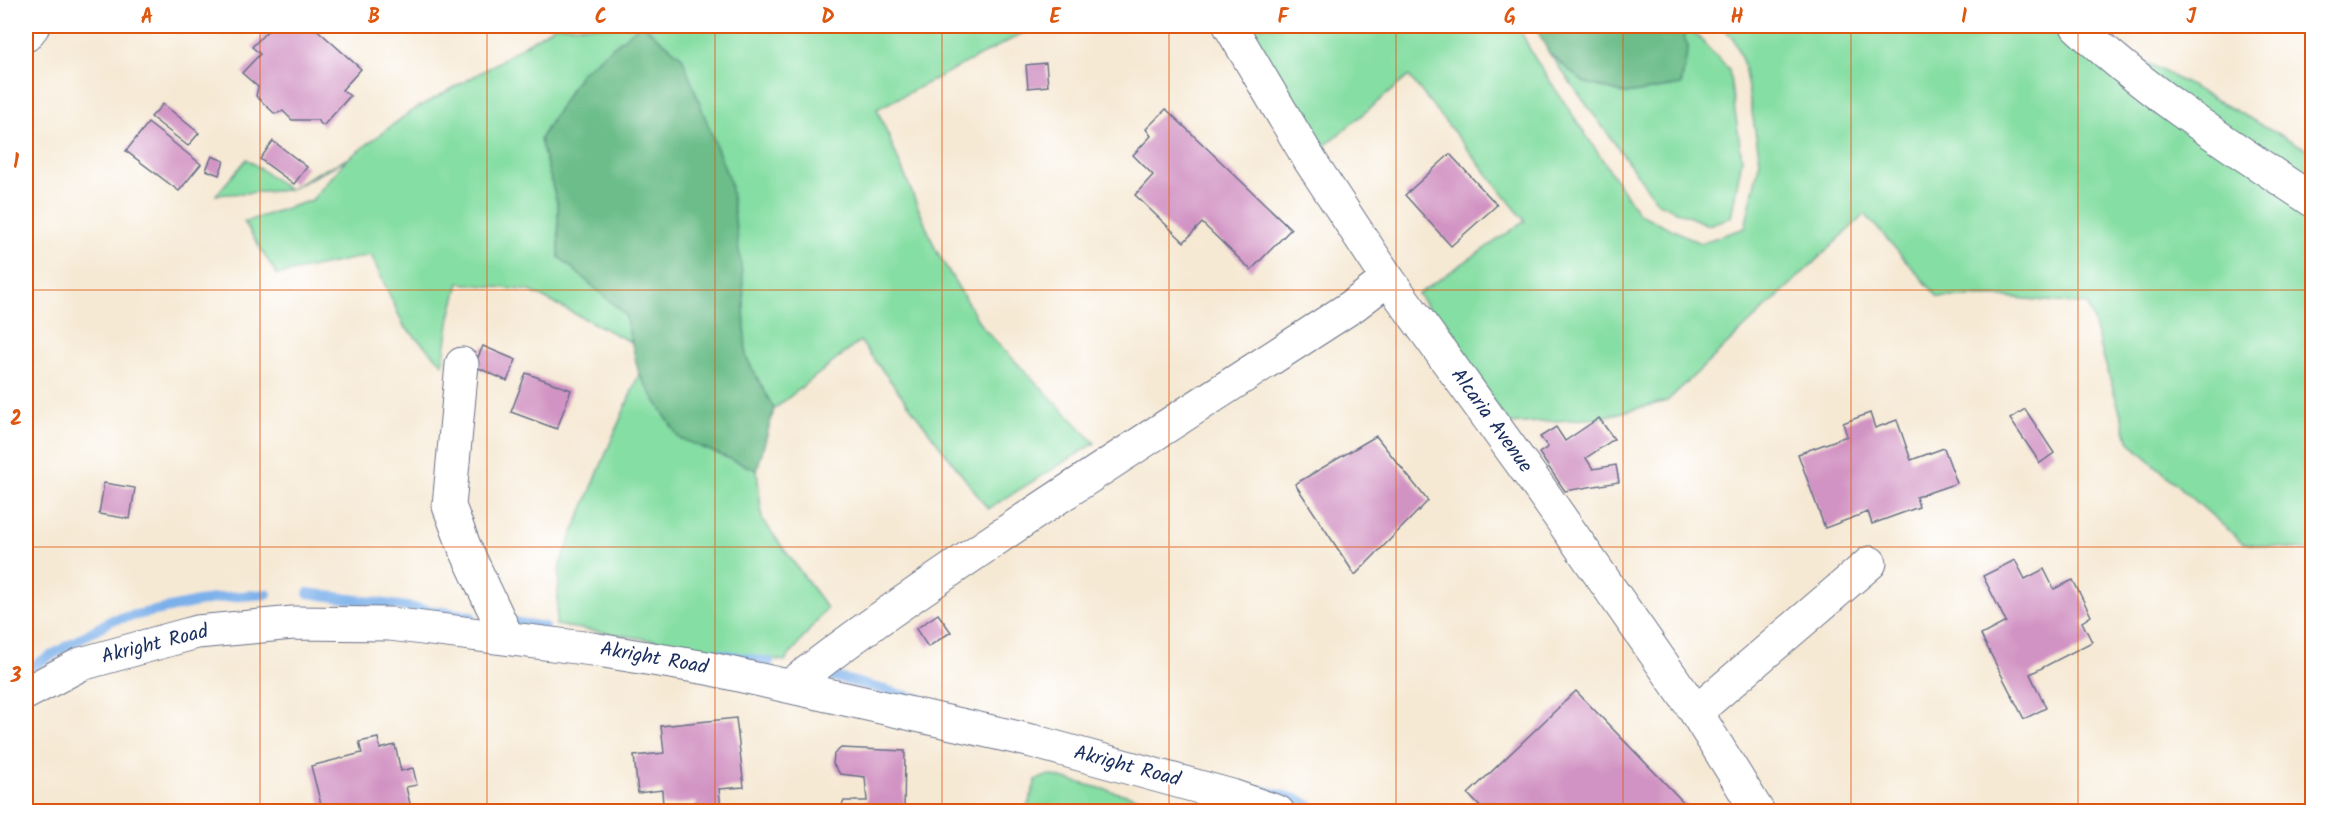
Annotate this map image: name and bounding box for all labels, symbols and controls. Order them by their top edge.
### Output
text: A [141,2,153,34]
text: B [368,2,380,34]
text: C [595,2,607,34]
text: D [821,2,835,34]
text: E [1049,2,1061,34]
text: F [1278,2,1290,34]
text: G [1504,2,1516,34]
text: H [1730,2,1744,34]
text: I [1961,2,1967,34]
text: J [2186,2,2197,34]
text: 1 [13,147,19,179]
street label: Alcaria Avenue [1442,362,1540,480]
text: 2 [10,404,22,436]
street label: Akright Road [98,616,213,674]
street label: Akright Road [598,634,711,684]
text: 3 [10,661,22,693]
street label: Akright Road [1070,737,1185,797]

